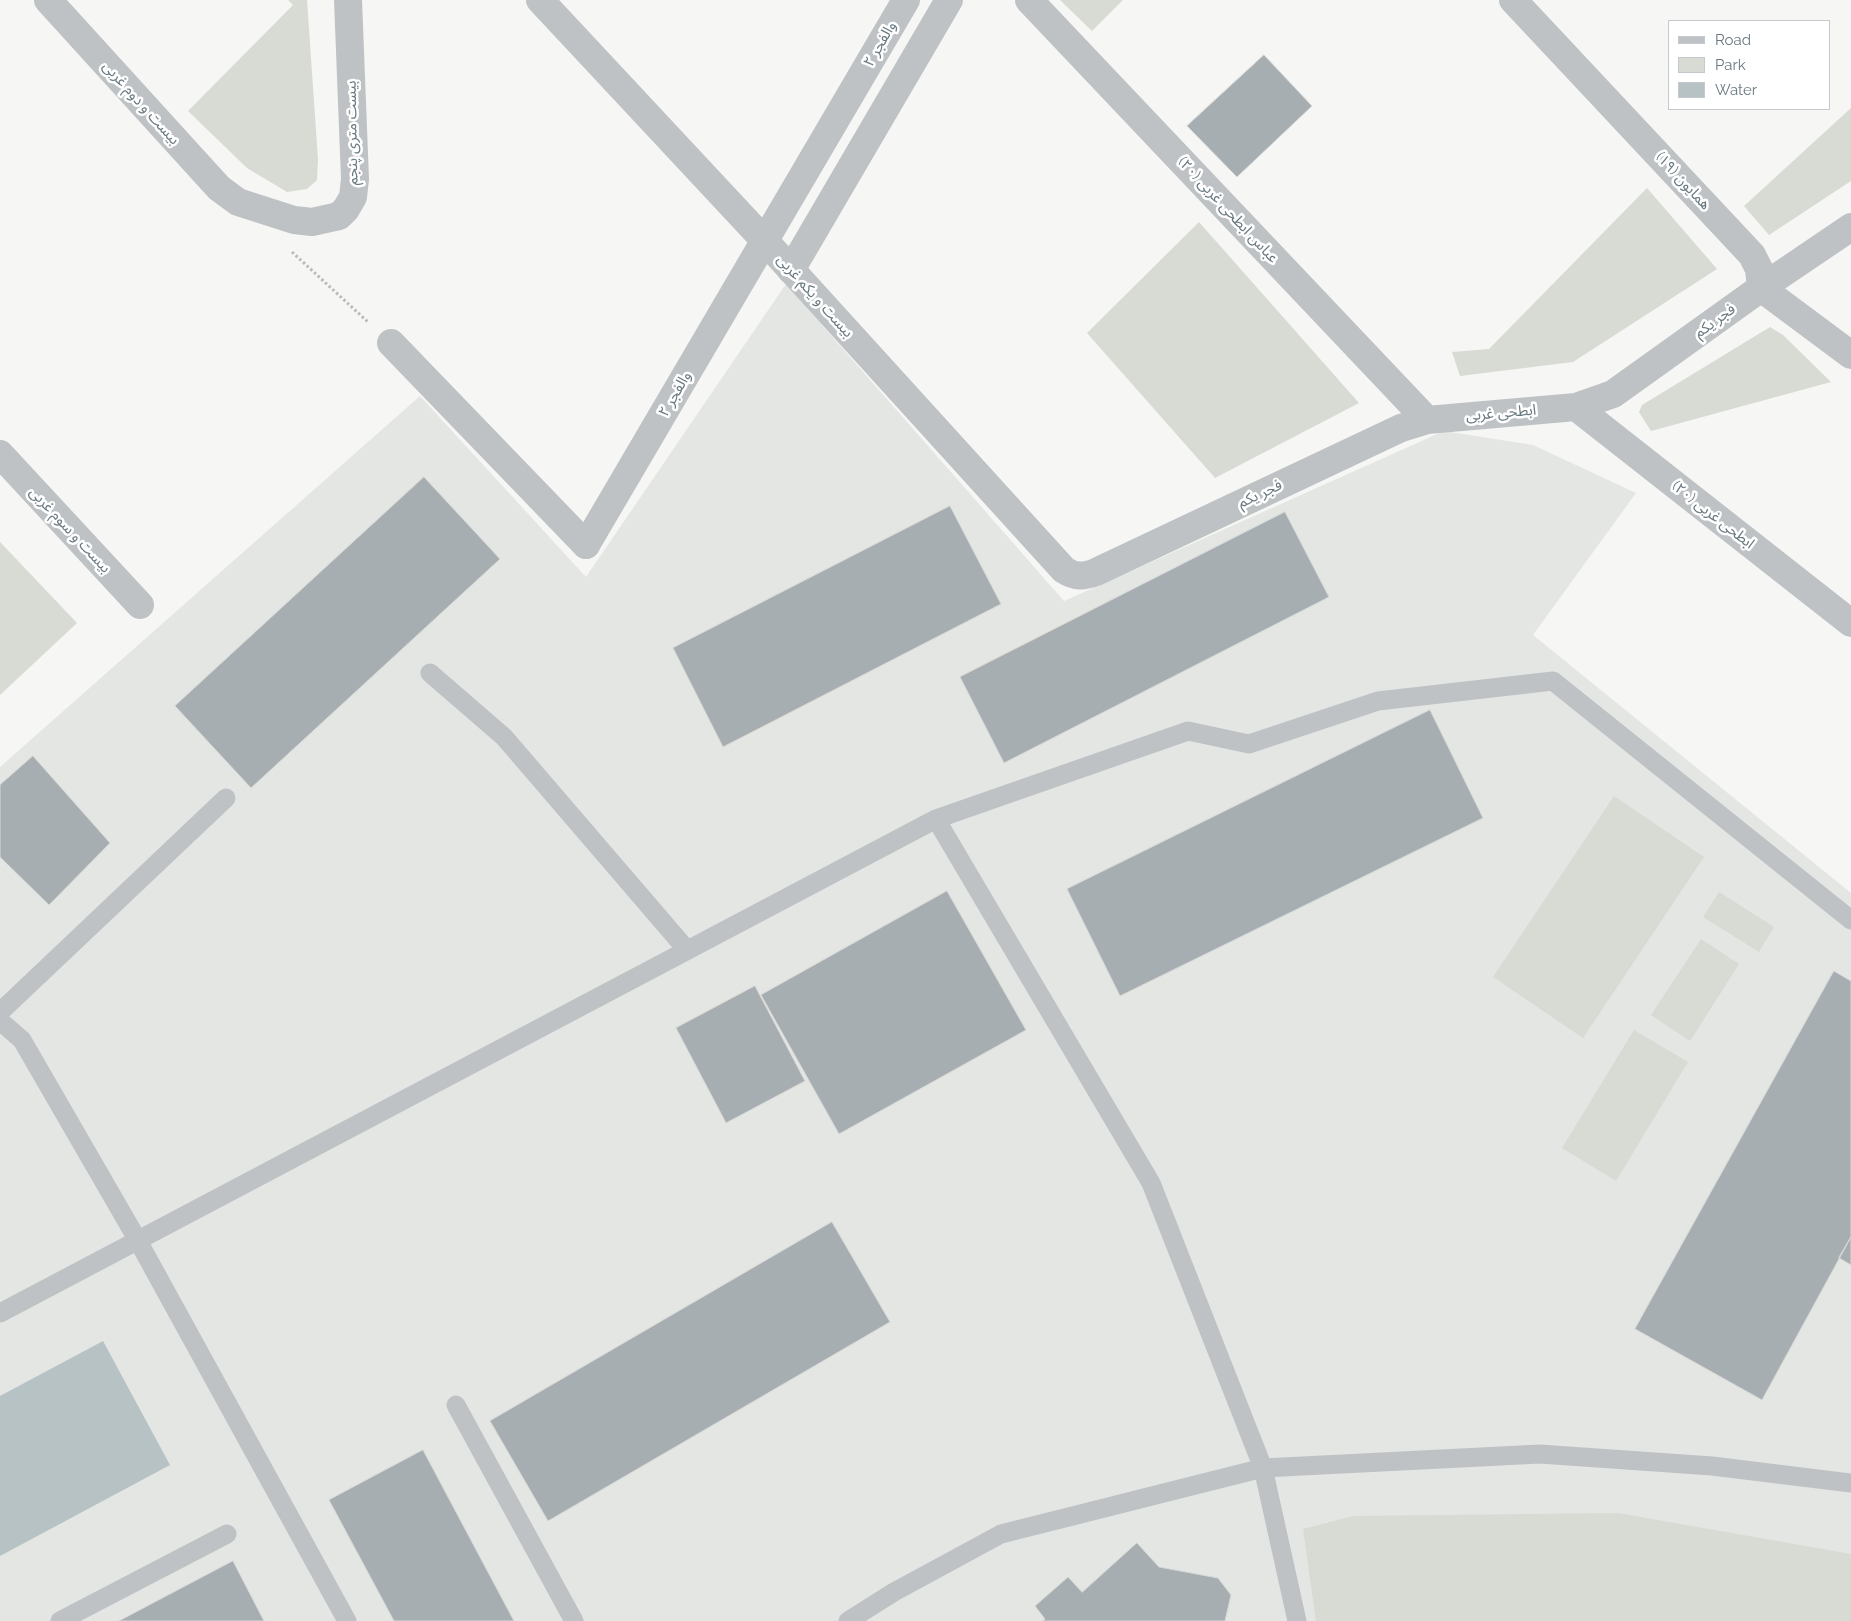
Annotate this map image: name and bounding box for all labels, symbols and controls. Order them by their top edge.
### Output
street label: والفجر ۲ [860,18,900,70]
legend [1668,20,1831,110]
text: Road [1715,31,1751,49]
text: Park [1715,56,1746,74]
street label: بیست و دوم غربی [99,58,183,148]
street label: بیست متری پنجم [342,80,362,186]
text: Water [1715,81,1757,99]
street label: همایون (۱۹) [1652,148,1714,214]
street label: عباس ابطحی غربی (۲۰) [1174,153,1282,267]
street label: بیست و یکم غربی [773,251,857,341]
street label: فجر یکم [1691,300,1739,342]
street label: والفجر ۲ [655,368,695,420]
street label: ابطحی غربی [1465,401,1537,425]
street label: فجر یکم [1235,476,1285,512]
street label: ابطحی غربی (۲۰) [1668,477,1758,553]
street label: بیست و سوم غربی [26,483,114,577]

